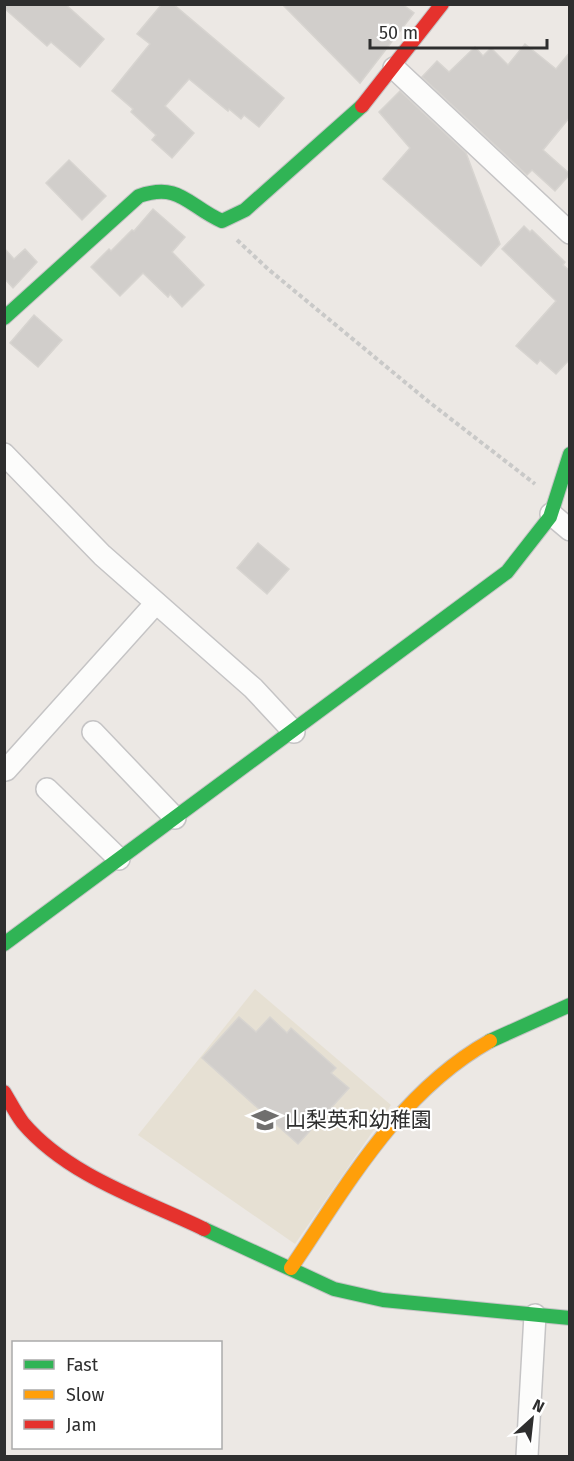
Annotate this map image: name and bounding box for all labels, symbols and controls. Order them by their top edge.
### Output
scale bar [370,12,547,50]
text: 50 m [379,22,418,44]
school or university icon: 山梨英和幼稚園 [250,1105,280,1135]
place label: 山梨英和幼稚園 [285,1107,432,1133]
legend [12,1341,222,1449]
text: Fast [66,1354,99,1376]
text: Slow [66,1384,105,1406]
north arrow [502,1389,562,1449]
text: N [530,1395,548,1417]
text: Jam [66,1414,97,1436]

